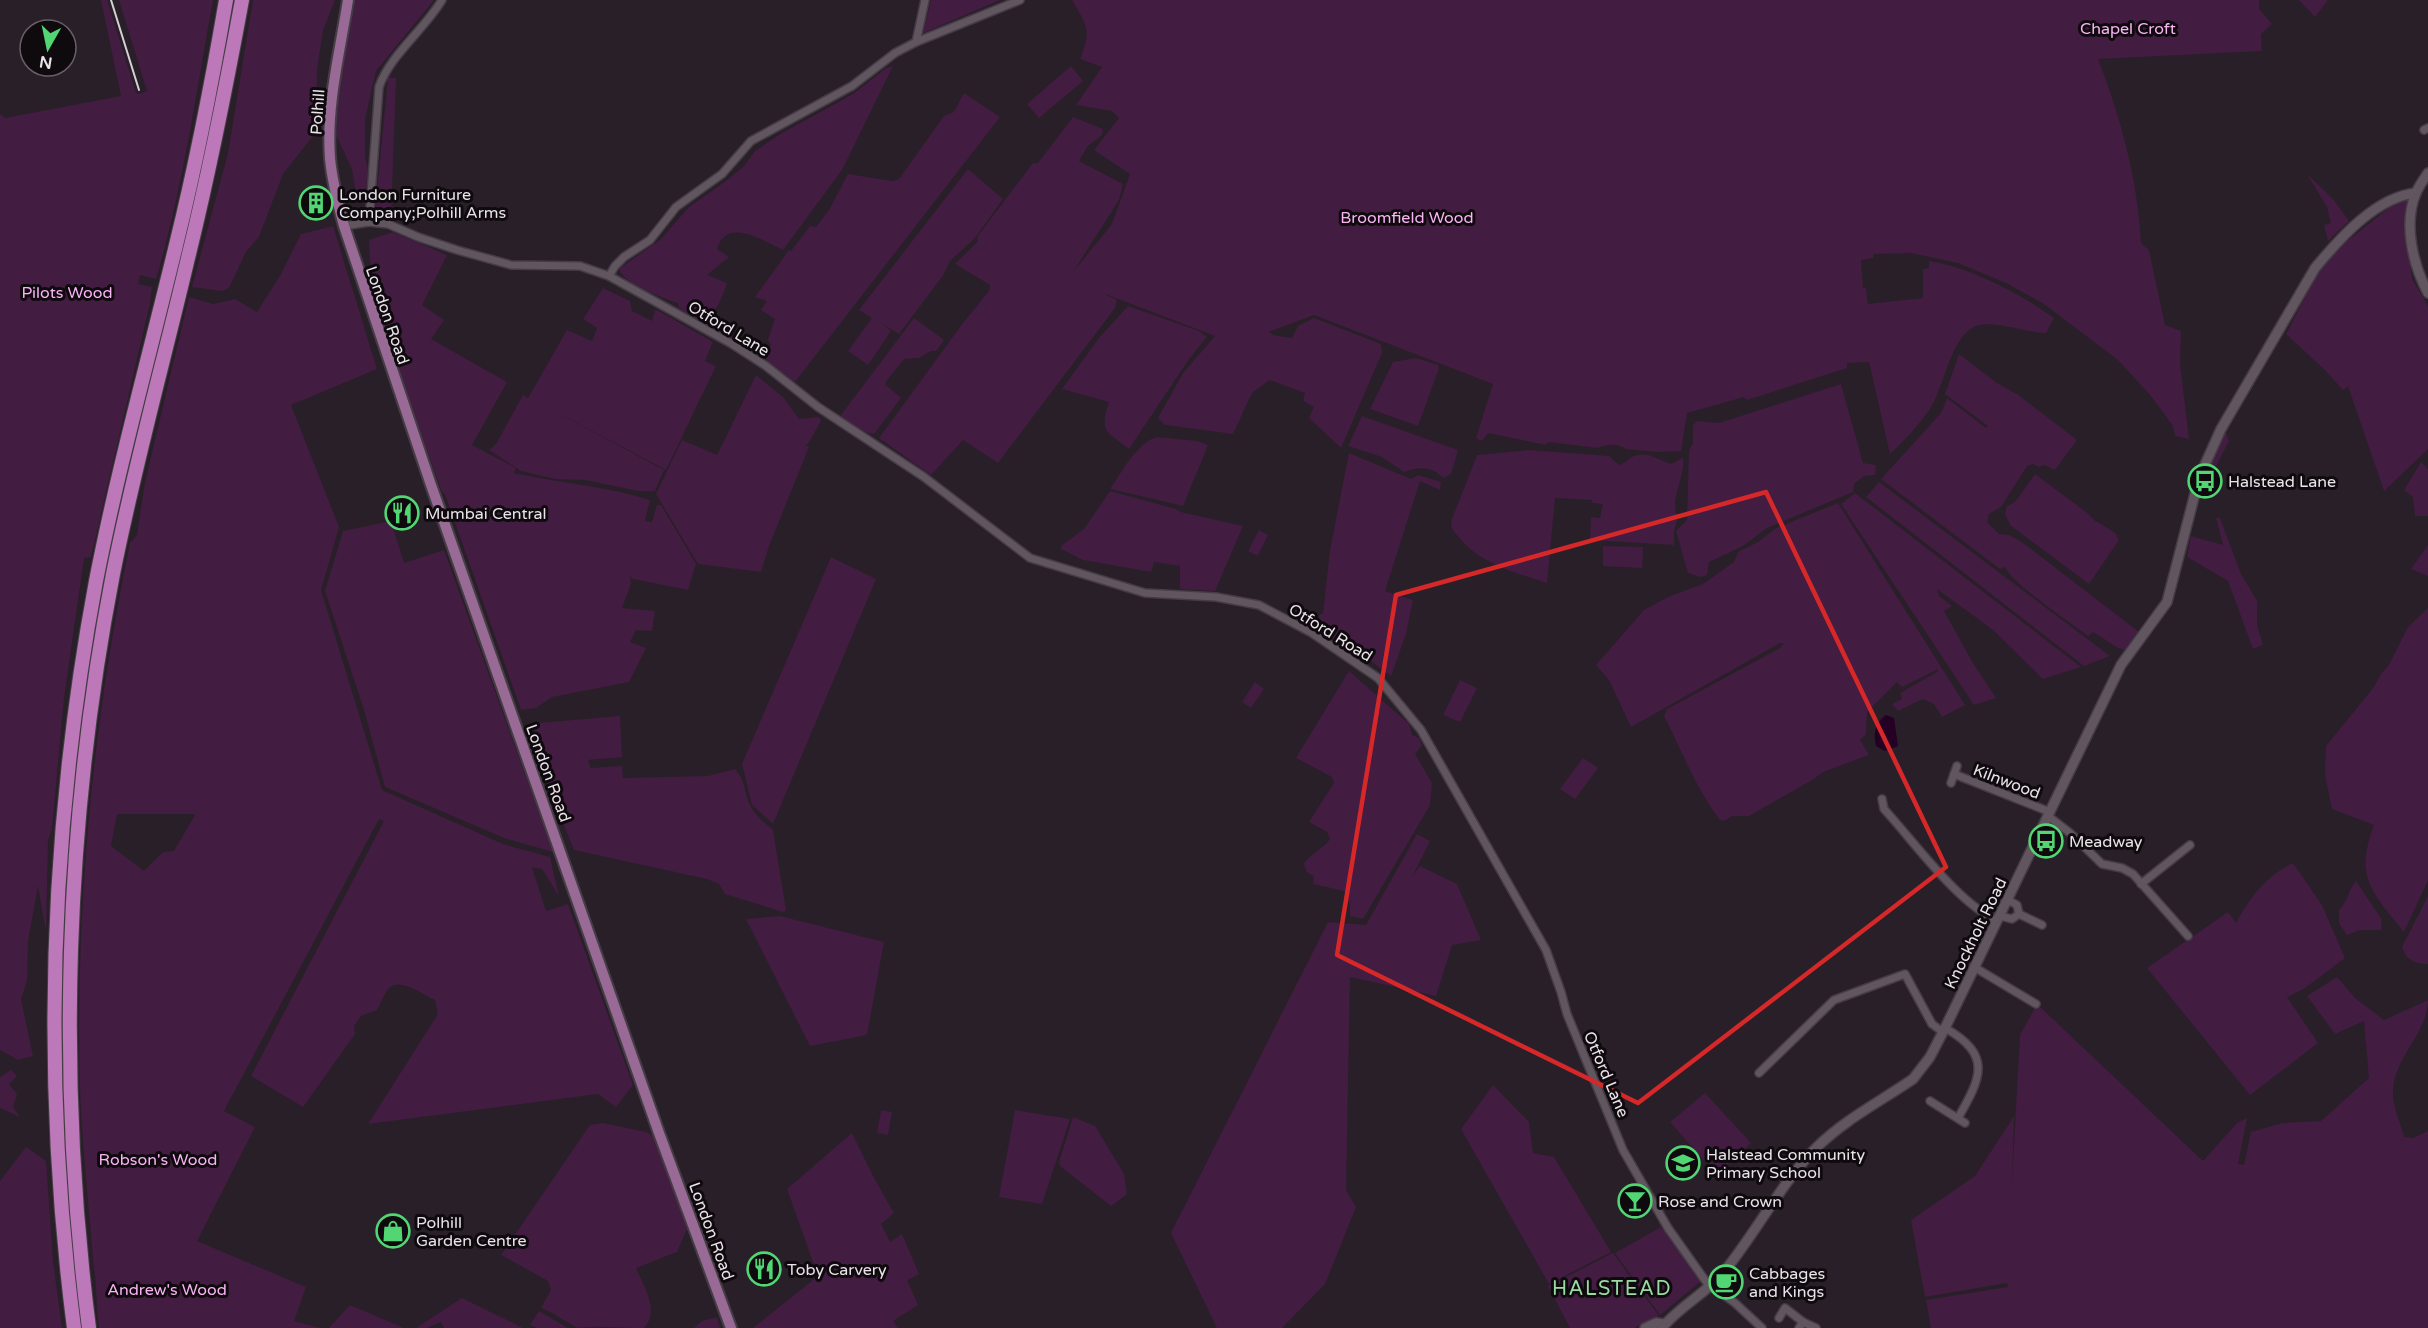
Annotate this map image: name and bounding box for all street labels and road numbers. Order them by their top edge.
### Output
street label: Polhill [306,88,330,136]
street label: London Road [361,264,413,367]
street label: Otford Lane [684,297,773,361]
street label: Otford Road [1285,599,1376,666]
street label: London Road [521,722,575,825]
street label: Kilnwood [1970,760,2043,804]
street label: Knockholt Road [1940,875,2011,992]
street label: Otford Lane [1579,1028,1633,1120]
street label: London Road [684,1180,738,1283]

